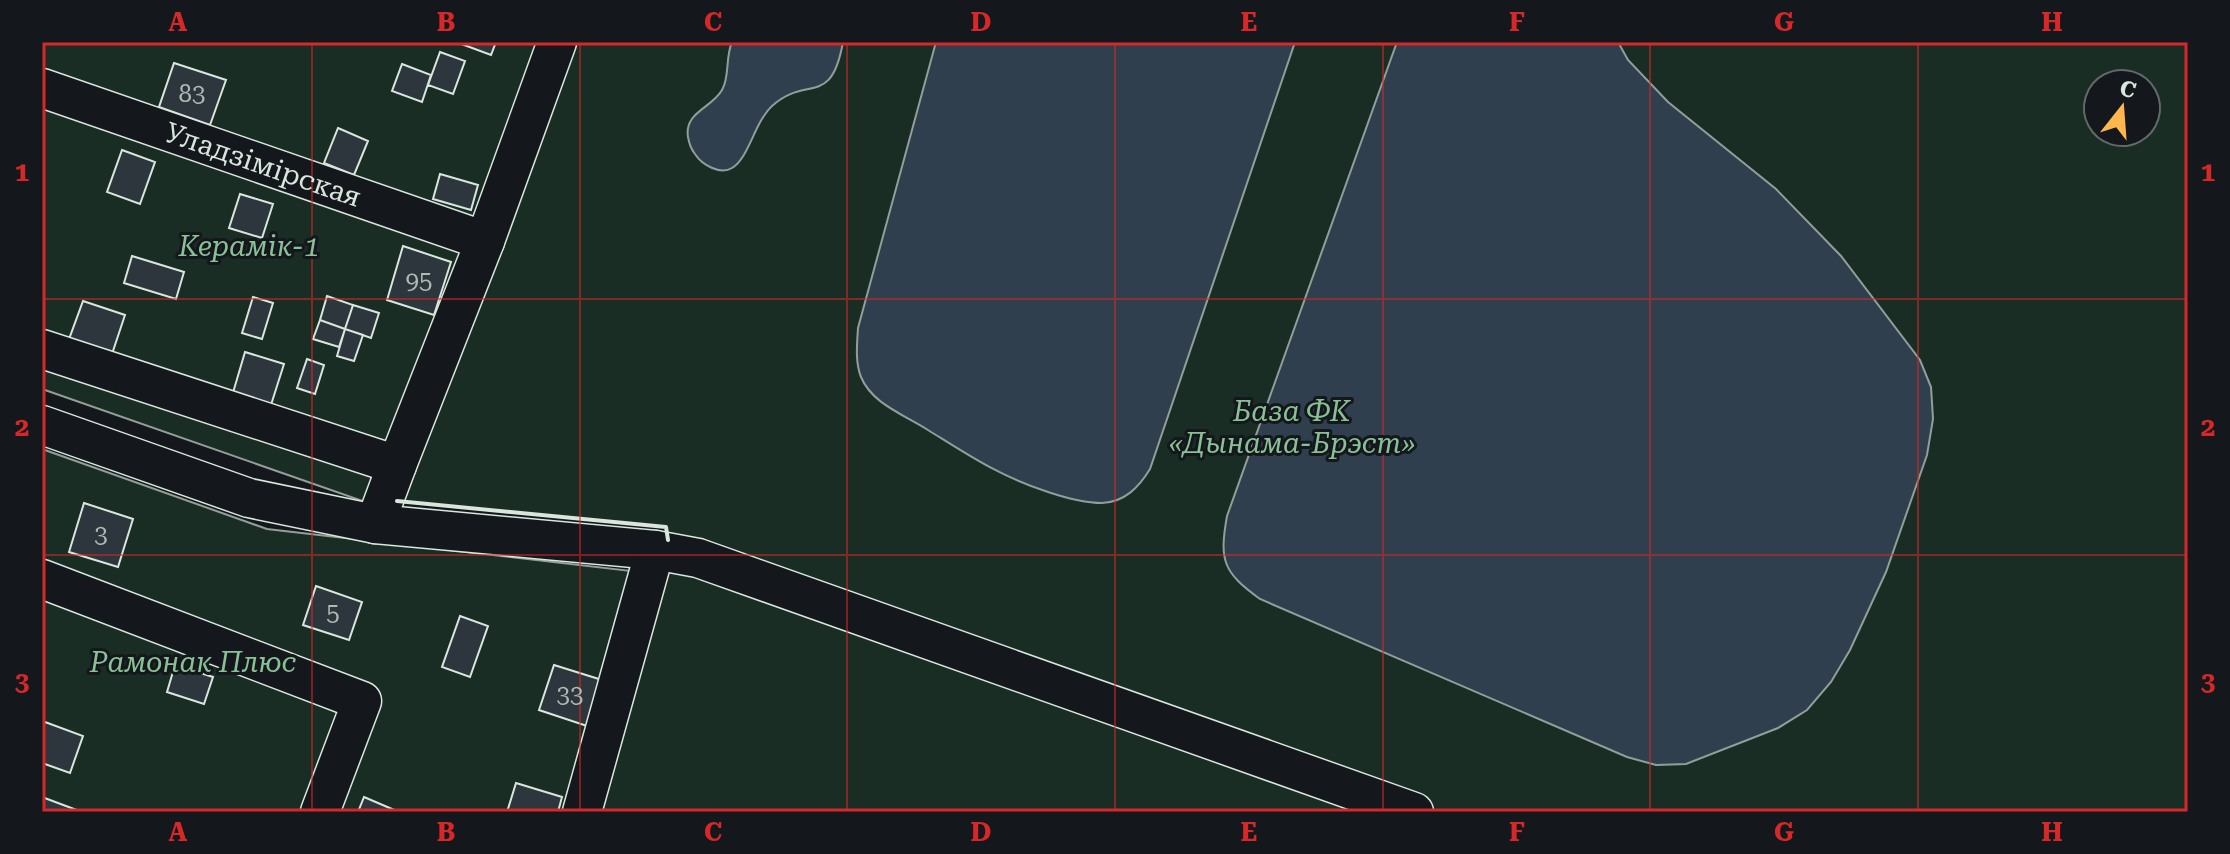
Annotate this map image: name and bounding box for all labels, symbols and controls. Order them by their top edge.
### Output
text: A [169,7,188,37]
text: B [437,7,455,37]
text: C [704,7,722,37]
text: D [971,7,991,37]
text: E [1241,7,1257,37]
text: F [1509,7,1525,37]
text: G [1774,7,1794,37]
text: H [2041,7,2063,37]
north arrow [2082,68,2162,148]
text: С [2117,75,2139,104]
house number: 83 [179,80,205,108]
street label: Уладзімірская [161,116,365,214]
text: 1 [15,157,29,187]
text: 1 [2201,157,2215,187]
park label: Керамік-1 [177,230,320,263]
house number: 95 [406,267,432,295]
park label: База ФК «Дынама-Брэст» [1169,395,1415,460]
text: 2 [15,412,29,442]
text: 2 [2201,412,2215,442]
house number: 3 [94,521,108,549]
house number: 5 [326,599,340,627]
park label: Рамонак Плюс [89,646,297,679]
text: 3 [15,667,29,697]
text: 3 [2201,667,2215,697]
house number: 33 [557,681,583,709]
text: A [169,817,188,847]
text: B [437,817,455,847]
text: C [704,817,722,847]
text: D [971,817,991,847]
text: E [1241,817,1257,847]
text: F [1509,817,1525,847]
text: G [1774,817,1794,847]
text: H [2041,817,2063,847]

